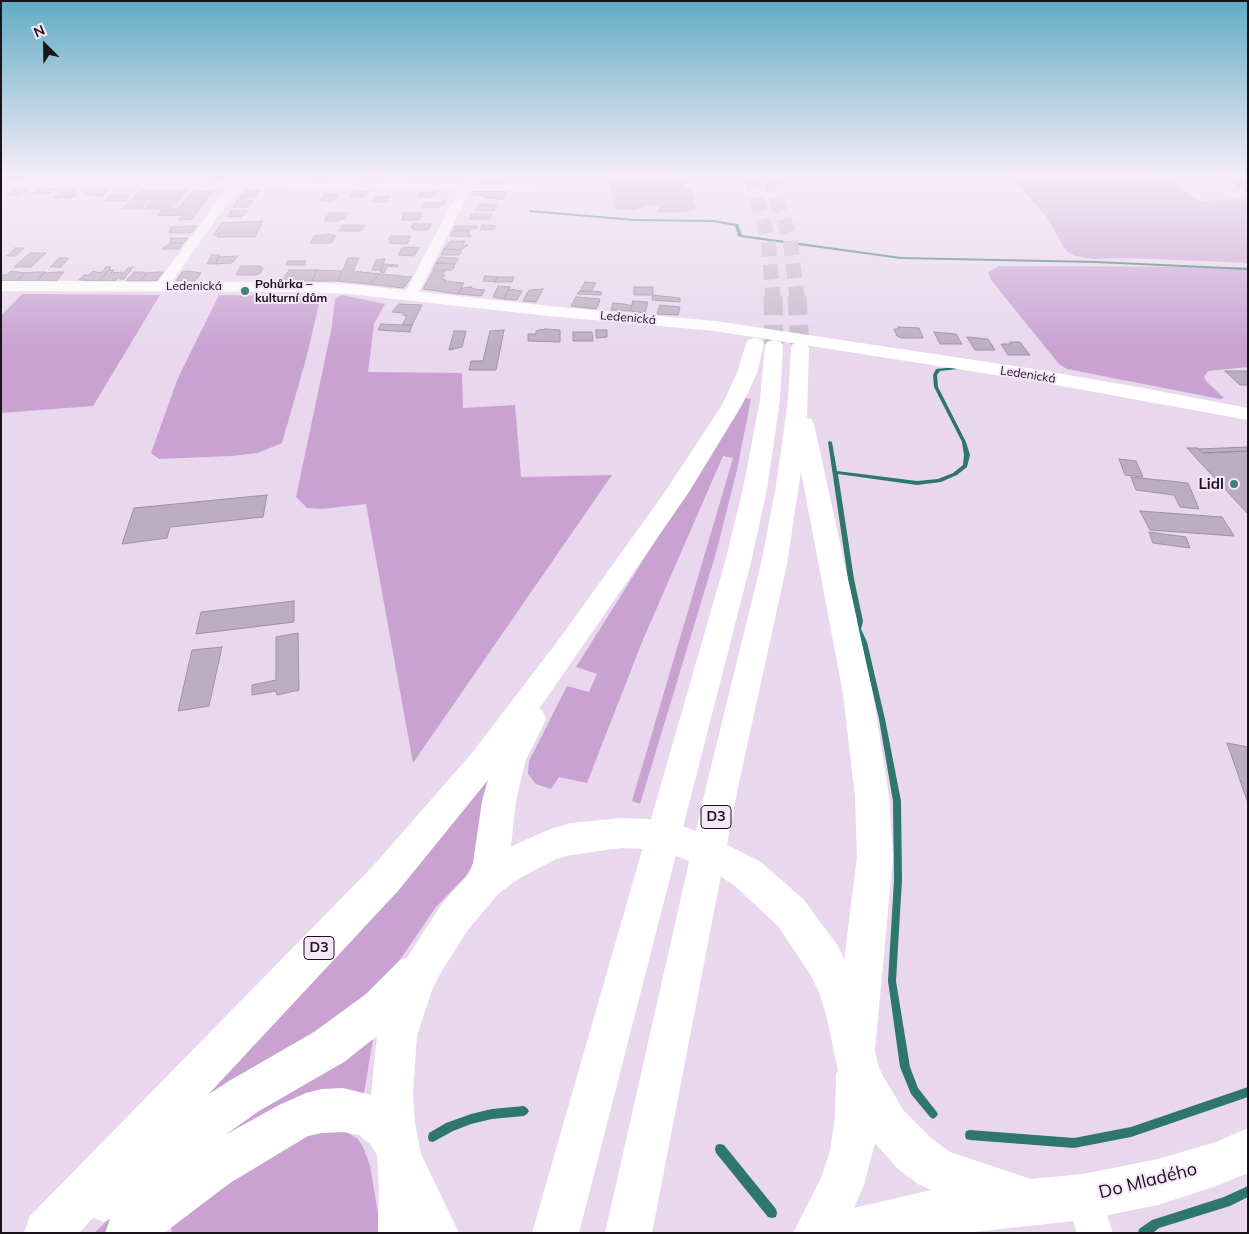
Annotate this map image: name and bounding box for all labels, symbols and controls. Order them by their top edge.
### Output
north arrow [20,20,70,70]
text: N [31,21,48,42]
place label: Pohůrka – kulturní dům [255,277,327,305]
street label: Ledenická [166,279,222,293]
marker: Pohůrka – kulturní dům [239,285,251,297]
street label: Ledenická [600,308,656,328]
street label: Ledenická [999,364,1057,386]
place label: Lidl [1198,475,1224,493]
marker: Lidl [1228,478,1240,490]
road number: D3 [701,806,731,829]
road number: D3 [304,936,334,960]
street label: Do Mladého [1097,1158,1199,1204]

